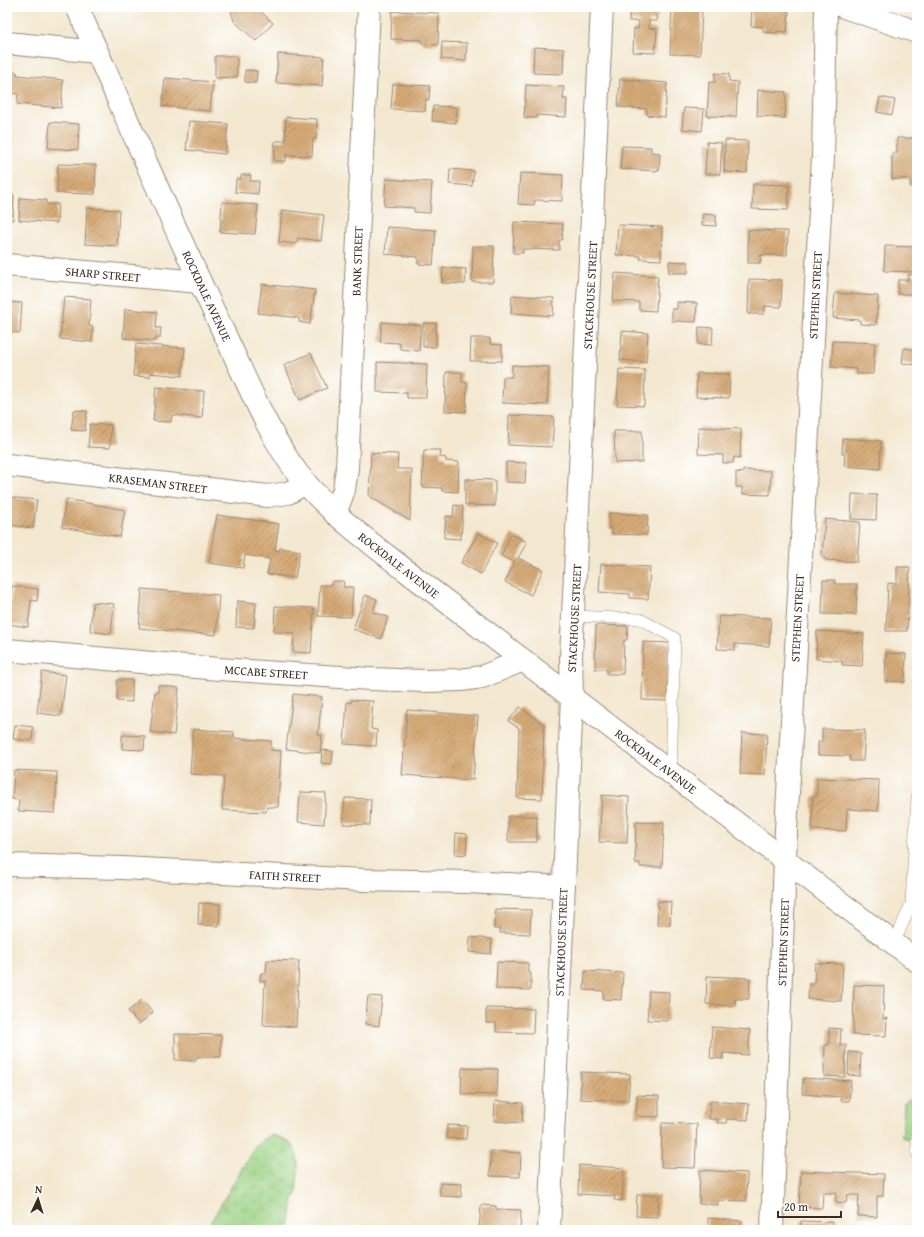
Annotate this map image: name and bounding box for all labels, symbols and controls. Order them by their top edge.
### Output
street label: BANK STREET [347,225,367,296]
street label: STACKHOUSE STREET [579,240,601,350]
street label: ROCKDALE AVENUE [178,248,236,344]
street label: STEPHEN STREET [804,250,826,339]
street label: SHARP STREET [65,262,142,286]
street label: KRASEMAN STREET [108,469,209,498]
street label: ROCKDALE AVENUE [355,528,443,602]
street label: STACKHOUSE STREET [563,563,585,673]
street label: STEPHEN STREET [786,573,808,662]
street label: MCCABE STREET [224,661,309,683]
street label: ROCKDALE AVENUE [611,725,701,797]
street label: FAITH STREET [249,866,321,886]
street label: STACKHOUSE STREET [551,887,571,997]
street label: STEPHEN STREET [773,897,793,986]
north arrow [18,1179,58,1219]
text: N [34,1181,44,1197]
scale bar [778,1193,841,1219]
text: 20 m [784,1198,808,1215]

